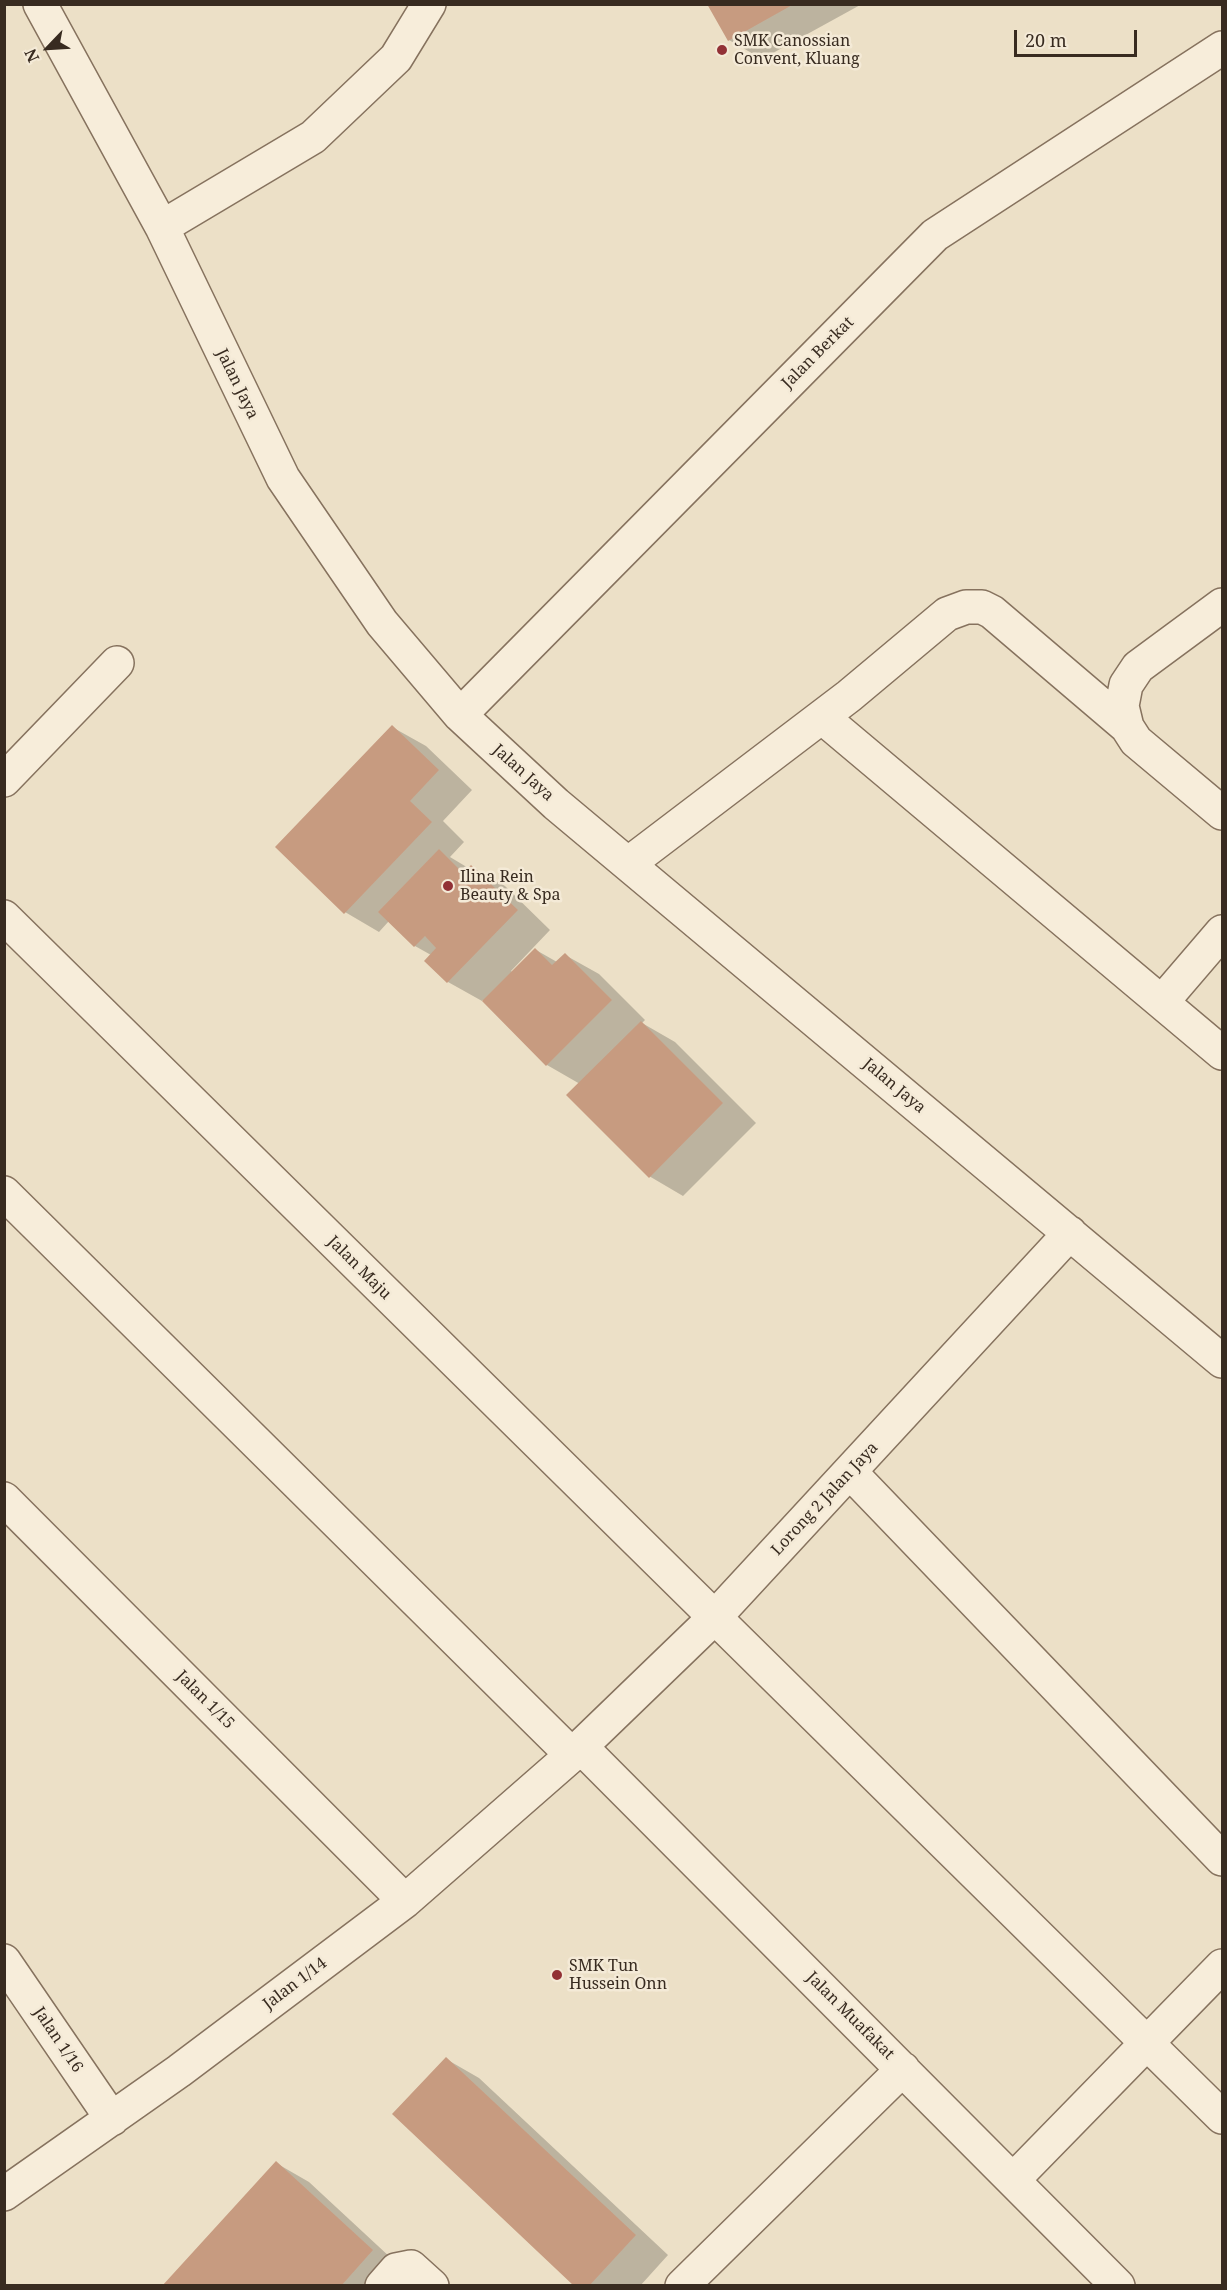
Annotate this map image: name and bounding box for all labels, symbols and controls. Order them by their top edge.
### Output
north arrow [18,18,78,78]
scale bar [1017,18,1140,56]
text: 20 m [1025,28,1067,52]
place label: SMK Canossian Convent, Kluang [734,31,860,69]
marker: SMK Canossian Convent, Kluang [715,43,729,57]
text: N [19,45,44,66]
street label: Jalan Berkat [778,313,858,393]
street label: Jalan Jaya [212,346,262,422]
street label: Jalan Jaya [488,741,558,805]
place label: Ilina Rein Beauty & Spa [460,867,561,905]
marker: Ilina Rein Beauty & Spa [441,879,455,893]
street label: Jalan Jaya [859,1054,929,1118]
street label: Jalan Maju [323,1232,395,1304]
street label: Lorong 2 Jalan Jaya [768,1438,882,1560]
street label: Jalan 1/15 [172,1667,238,1733]
street label: Jalan 1/14 [259,1954,331,2014]
place label: SMK Tun Hussein Onn [569,1956,667,1994]
marker: SMK Tun Hussein Onn [550,1968,564,1982]
street label: Jalan Muafakat [802,1968,898,2064]
street label: Jalan 1/16 [29,2004,87,2076]

